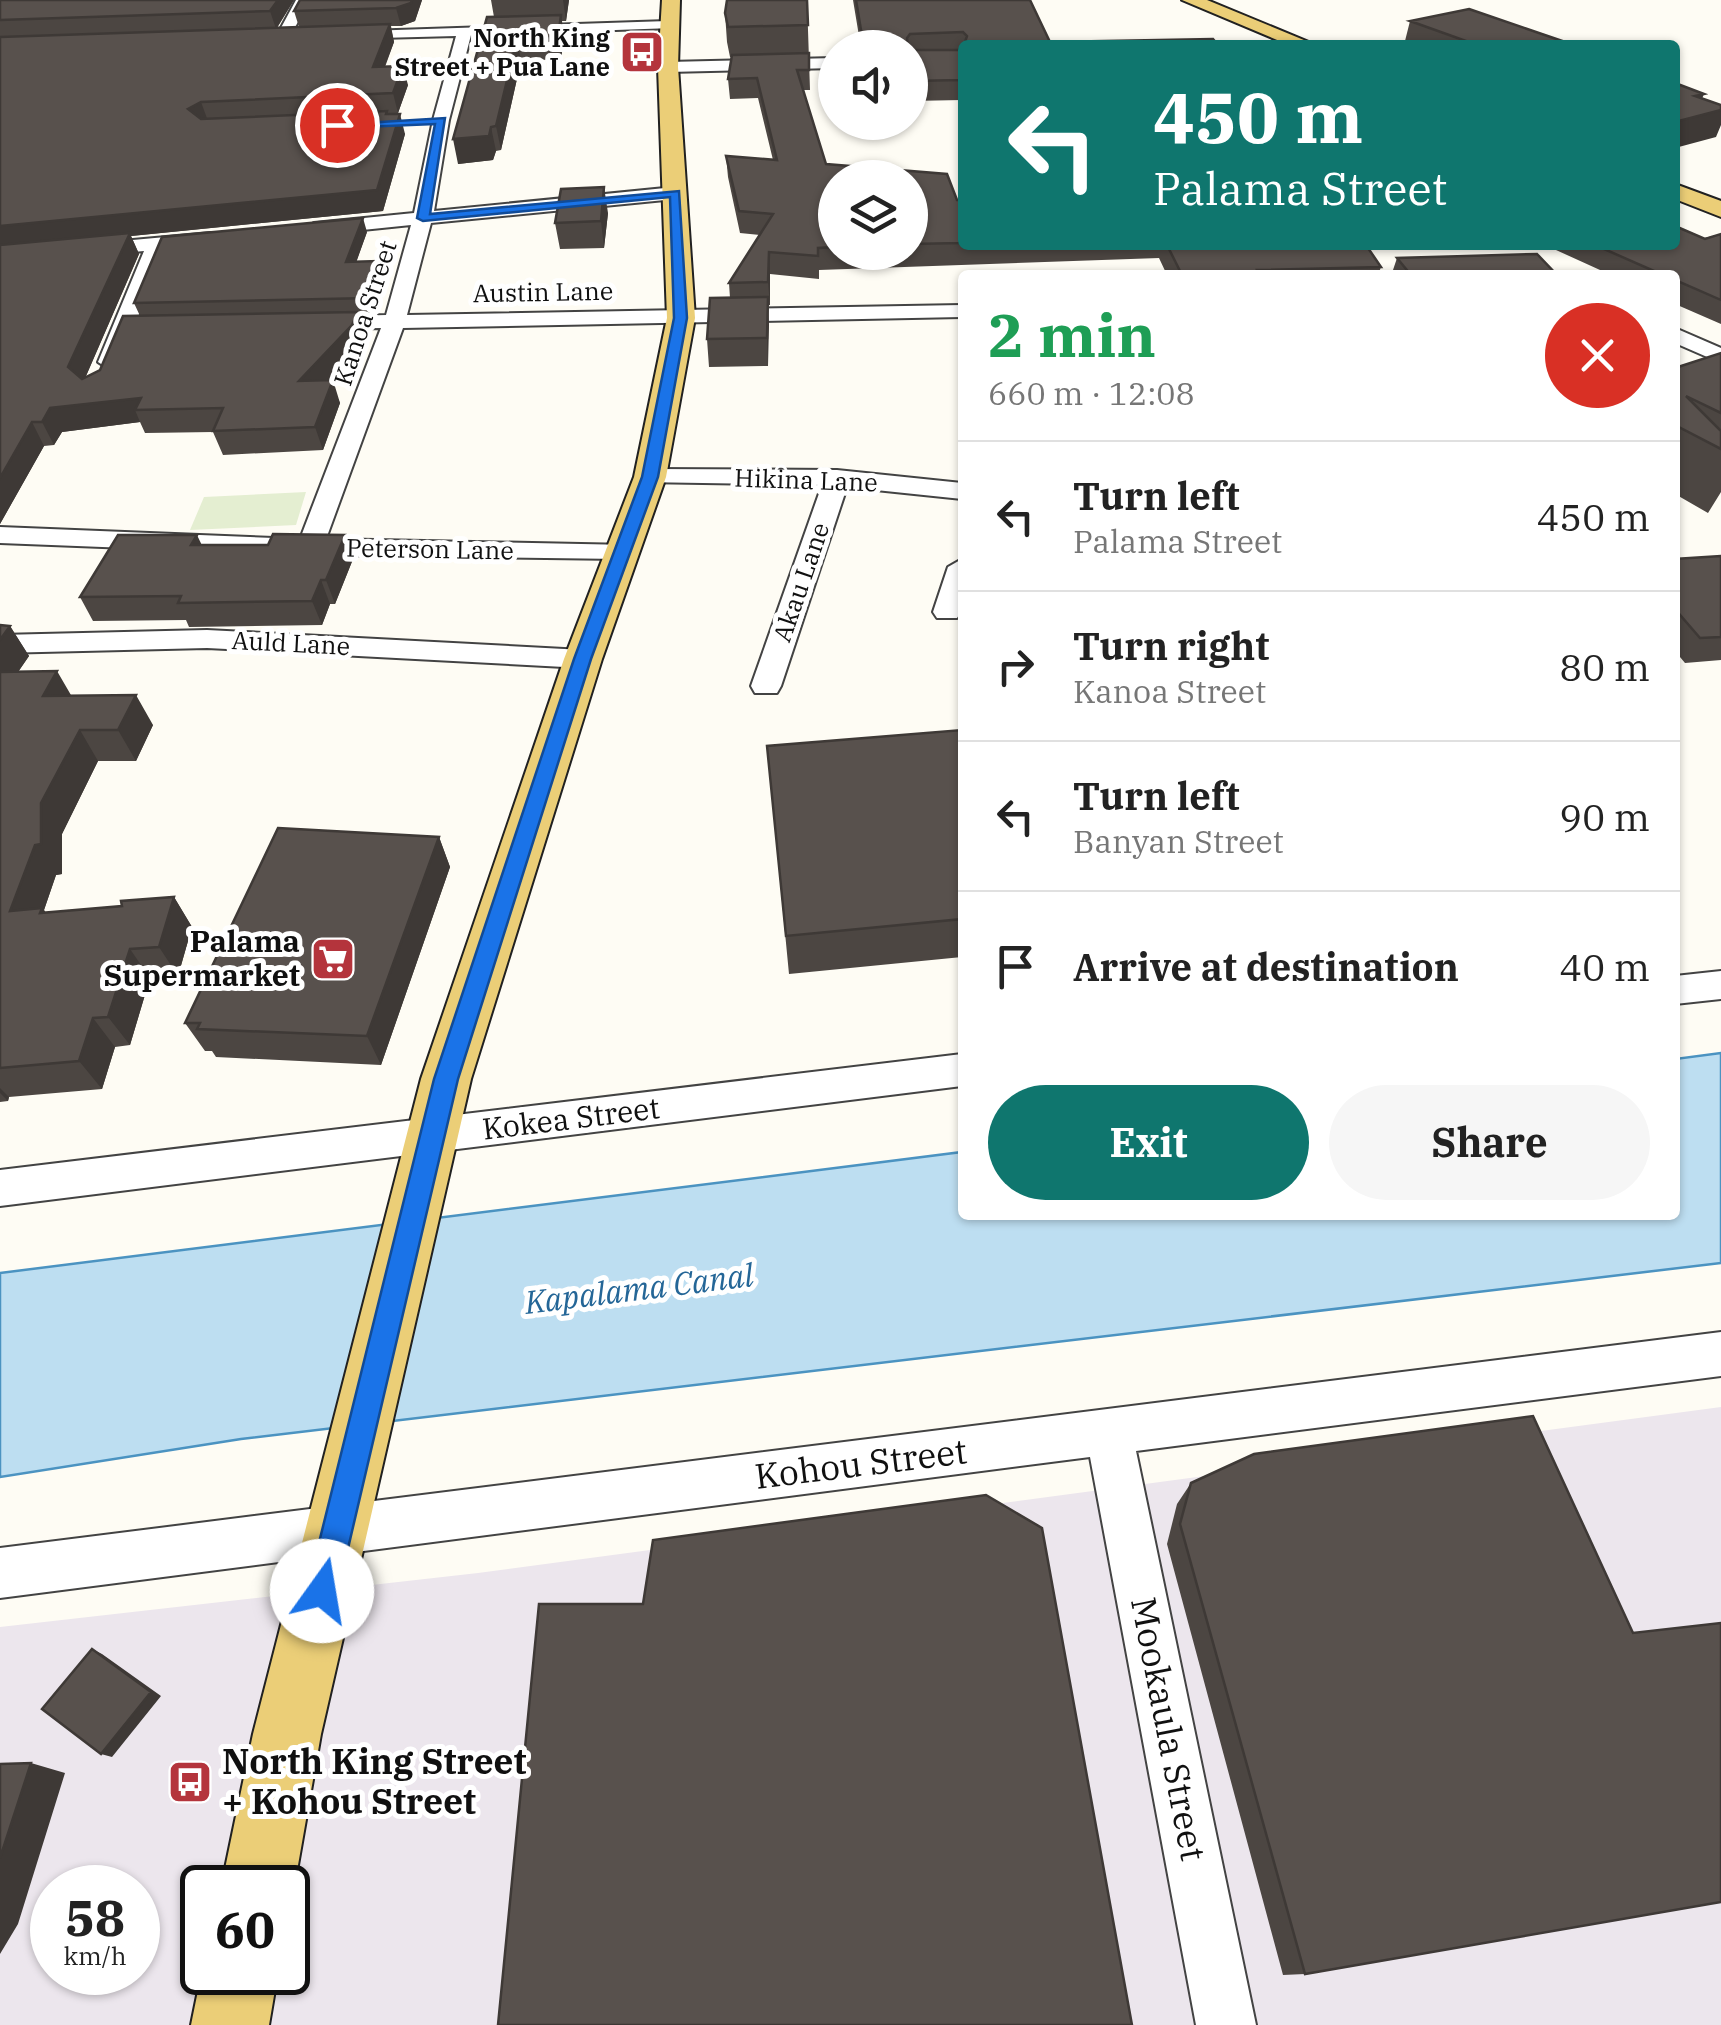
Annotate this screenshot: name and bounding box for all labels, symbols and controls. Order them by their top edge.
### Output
place label: North King Street + Pua Lane [394,21,610,83]
bus stop icon: North King Street + Pua Lane [619,29,665,75]
map controls [818,30,928,270]
button: sound [818,30,928,140]
text: 450 m [1153,71,1363,162]
icon: left [988,80,1118,210]
pin [295,83,380,168]
icon: arrive [310,98,365,153]
text: Palama Street [1153,159,1447,217]
button: layers [818,160,928,270]
street label: Kanoa Street [326,236,404,390]
street label: Austin Lane [472,274,614,309]
text: 2 min [988,295,1156,374]
button: close [1545,303,1650,408]
text: 660 m · 12:08 [988,372,1195,414]
street label: Hikina Lane [734,461,878,498]
text: Turn left [1073,471,1240,520]
icon: left [988,489,1043,544]
text: 450 m [1537,492,1650,541]
street label: Akau Lane [765,518,836,646]
text: Palama Street [1073,520,1282,562]
street label: Peterson Lane [346,531,514,566]
text: Turn right [1073,621,1269,670]
street label: Auld Lane [231,623,351,662]
icon: right [988,639,1043,694]
text: 80 m [1559,642,1650,691]
text: Kanoa Street [1073,670,1266,712]
text: Turn left [1073,771,1240,820]
icon: left [988,789,1043,844]
text: 90 m [1559,792,1650,841]
text: Banyan Street [1073,820,1284,862]
place label: Palama Supermarket [103,921,300,994]
supermarket icon: Palama Supermarket [310,936,356,982]
icon: arrive [988,939,1043,994]
text: Arrive at destination [1073,942,1459,991]
text: 40 m [1559,942,1650,991]
button: Exit [988,1085,1309,1200]
button: Share [1329,1085,1650,1200]
street label: Kokea Street [480,1087,662,1148]
water label: Kapalama Canal [521,1253,757,1323]
street label: Kohou Street [752,1427,970,1499]
position arrow [270,1539,374,1643]
street label: Mookaula Street [1121,1593,1217,1864]
place label: North King Street + Kohou Street [222,1738,526,1824]
bus stop icon: North King Street + Kohou Street [167,1759,213,1805]
speed limit sign: 60 [180,1865,310,1995]
text: 58 [65,1885,125,1950]
text: km/h [63,1939,127,1972]

